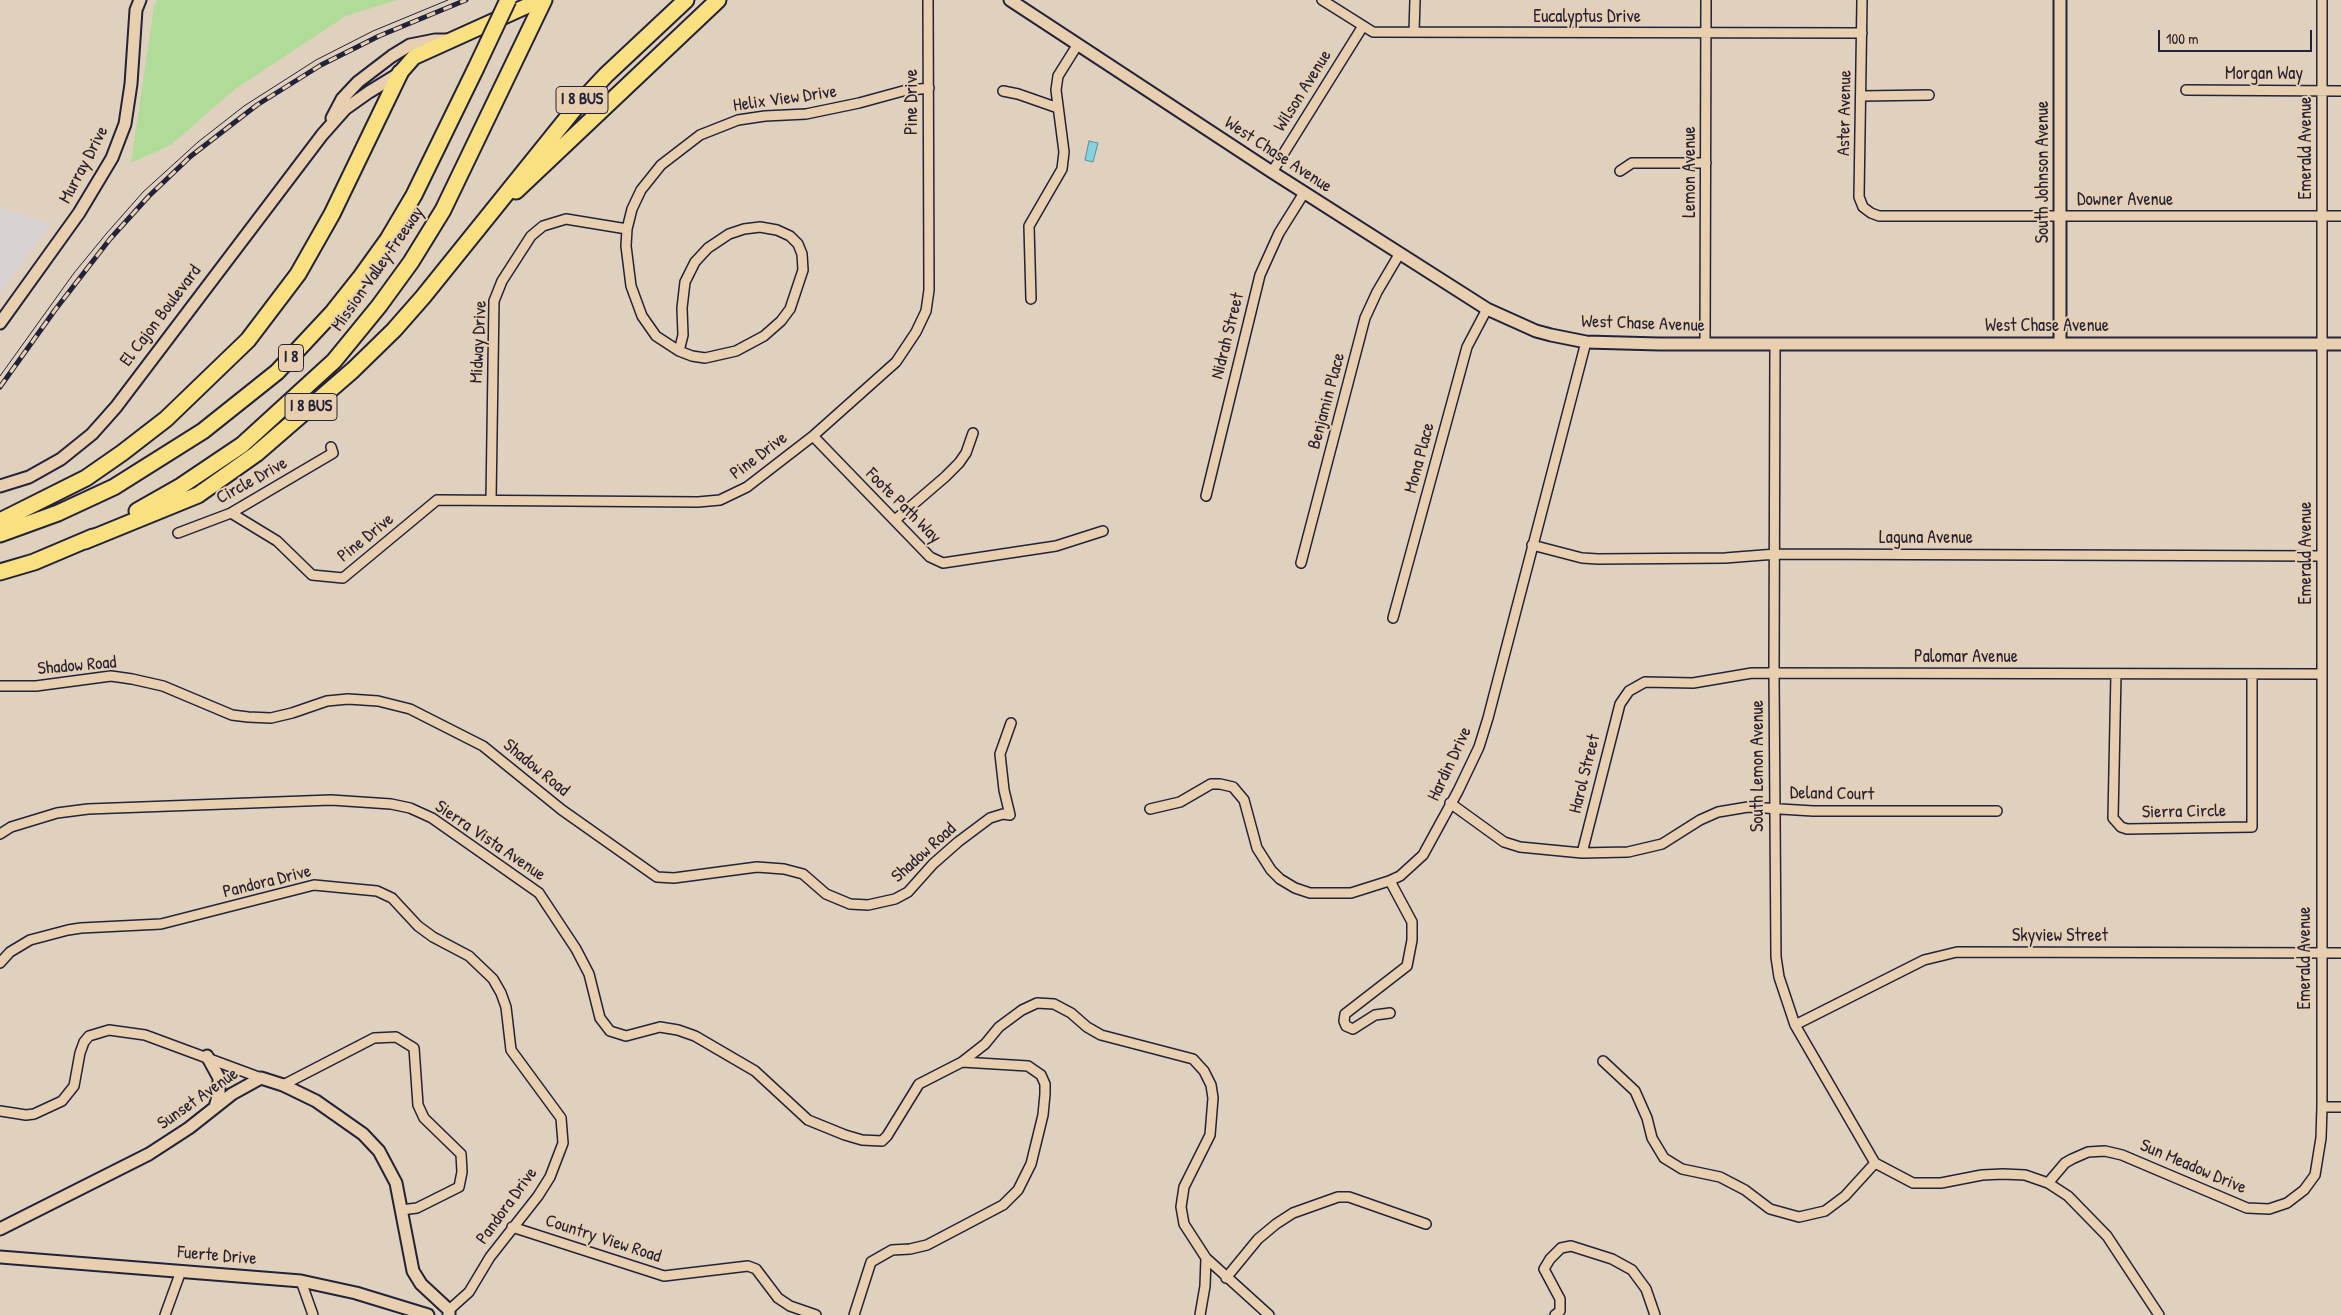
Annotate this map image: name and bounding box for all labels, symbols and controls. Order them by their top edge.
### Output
street label: Eucalyptus Drive [1533,6,1641,28]
scale bar [2161,20,2315,52]
text: 100 m [2166,28,2199,49]
street label: Wilson Avenue [1269,46,1337,136]
street label: Morgan Way [2225,63,2303,85]
street label: Pine Drive [901,69,923,135]
street label: Aster Avenue [1833,70,1857,156]
street label: Helix View Drive [732,81,838,117]
road number: I 8 BUS [556,86,608,114]
street label: Emerald Avenue [2295,97,2317,199]
street label: South Johnson Avenue [2032,101,2054,243]
street label: West Chase Avenue [1220,112,1336,198]
street label: Murray Drive [55,123,113,207]
street label: Lemon Avenue [1679,126,1701,218]
street label: Downer Avenue [2077,189,2173,211]
street label: Mission Valley Freeway [327,203,429,335]
street label: El Cajon Boulevard [116,261,206,371]
street label: Nidrah Street [1207,291,1249,381]
street label: Midway Drive [466,300,492,384]
street label: West Chase Avenue [1581,311,1705,337]
street label: West Chase Avenue [1985,315,2109,337]
road number: I 8 [278,344,304,372]
street label: Benjamin Place [1304,350,1350,452]
road number: I 8 BUS [285,394,337,421]
street label: Mona Place [1400,420,1440,496]
street label: Pine Drive [726,428,792,484]
street label: Circle Drive [213,453,291,509]
street label: Foote Path Way [861,464,945,548]
street label: Emerald Avenue [2295,502,2317,604]
street label: Pine Drive [334,509,398,567]
street label: Laguna Avenue [1879,527,1973,549]
street label: Palomar Avenue [1914,646,2018,668]
street label: Shadow Road [37,652,117,680]
street label: South Lemon Avenue [1747,700,1769,832]
street label: Hardin Drive [1423,723,1477,805]
street label: Harol Street [1565,732,1605,816]
street label: Shadow Road [498,735,574,801]
street label: Deland Court [1790,782,1874,806]
street label: Sierra Vista Avenue [431,796,549,886]
street label: Sierra Circle [2142,800,2226,824]
street label: Shadow Road [887,819,961,887]
street label: Pandora Drive [221,861,313,903]
street label: Emerald Avenue [2294,907,2316,1009]
street label: Skyview Street [2012,925,2108,947]
street label: Sunset Avenue [153,1063,243,1135]
street label: Sun Meadow Drive [2137,1135,2249,1199]
street label: Pandora Drive [472,1163,542,1249]
street label: Country View Road [542,1210,664,1268]
street label: Fuerte Drive [177,1242,257,1270]

